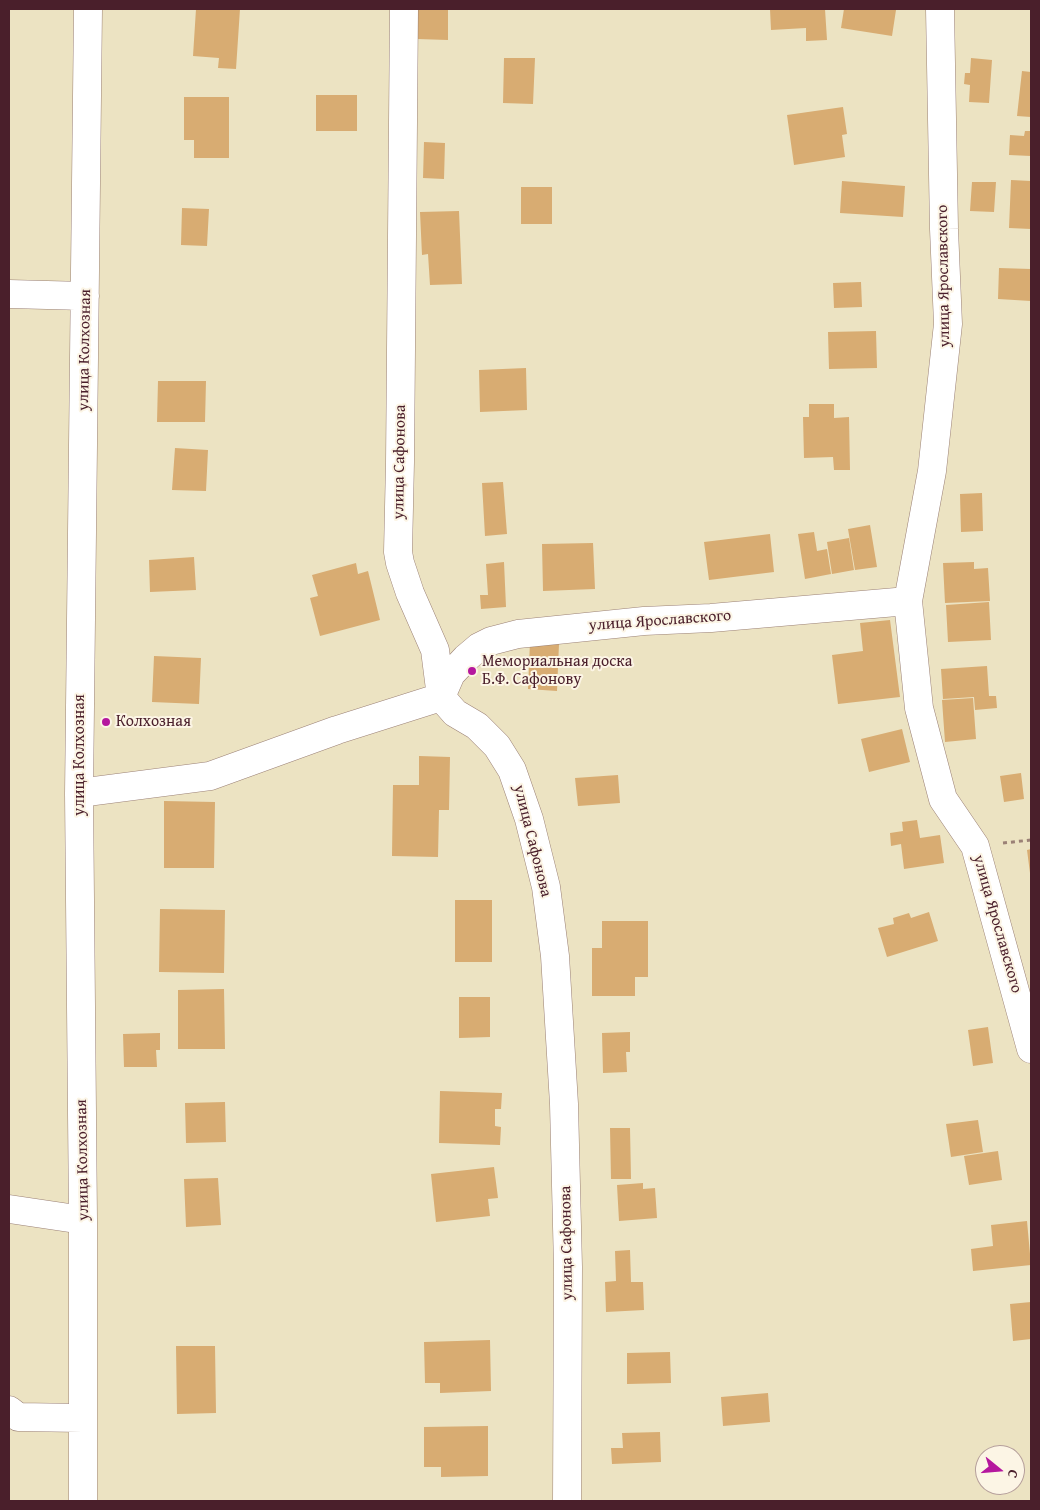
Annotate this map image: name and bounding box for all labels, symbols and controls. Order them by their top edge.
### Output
street label: улица Ярославского [933,204,955,348]
street label: улица Колхозная [74,289,96,411]
street label: улица Сафонова [389,404,411,520]
street label: улица Ярославского [588,606,732,636]
place label: Мемориальная доска Б.Ф. Сафонову [482,652,632,690]
marker: Мемориальная доска Б.Ф. Сафонову [466,665,478,677]
street label: улица Колхозная [70,694,90,816]
place label: Колхозная [116,712,191,732]
marker: Колхозная [100,716,112,728]
street label: улица Сафонова [509,783,555,899]
street label: улица Ярославского [968,853,1026,995]
street label: улица Колхозная [72,1099,94,1221]
street label: улица Сафонова [556,1185,578,1301]
north arrow [975,1445,1025,1495]
text: С [1003,1467,1024,1481]

